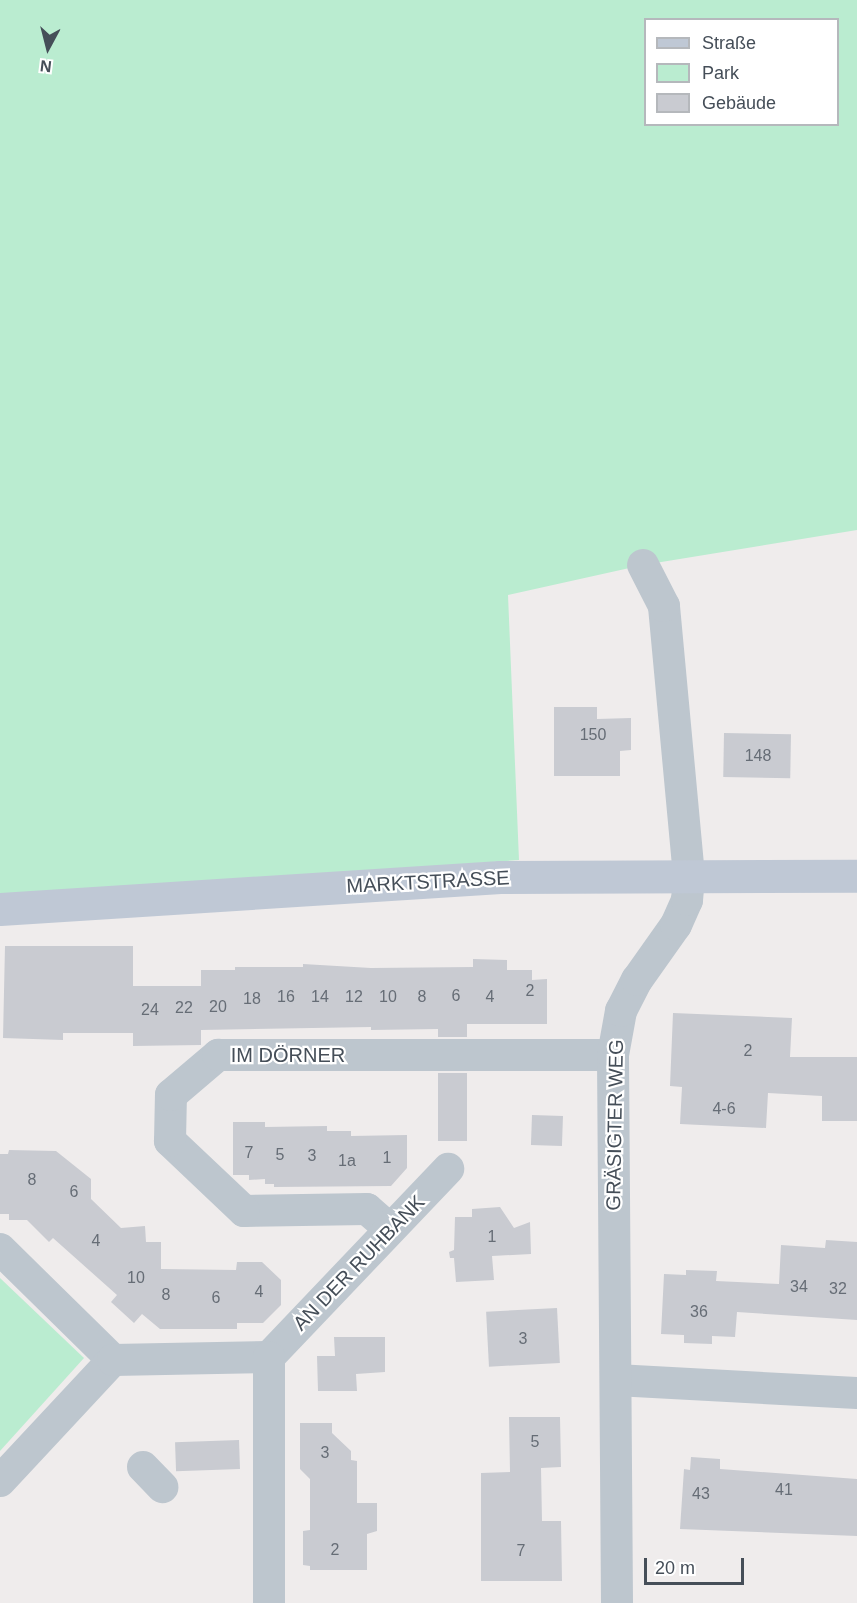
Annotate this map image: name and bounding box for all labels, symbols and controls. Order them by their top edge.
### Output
north arrow [18,18,78,78]
legend [644,18,839,126]
text: Straße [702,33,756,53]
text: N [39,57,53,76]
text: Park [702,63,739,83]
text: Gebäude [702,93,776,113]
house number: 150 [580,725,606,745]
house number: 148 [745,746,771,766]
street label: MARKTSTRASSE [346,866,510,898]
house number: 2 [526,981,534,1001]
house number: 6 [452,986,460,1006]
house number: 16 [277,987,295,1007]
house number: 14 [311,987,329,1007]
house number: 12 [345,987,363,1007]
house number: 10 [379,987,397,1007]
house number: 8 [418,987,426,1007]
house number: 4 [486,987,494,1007]
house number: 18 [243,989,261,1009]
house number: 20 [209,997,227,1017]
house number: 22 [175,998,193,1018]
house number: 24 [141,1000,159,1020]
street label: GRÄSIGTER WEG [602,1039,628,1211]
house number: 2 [744,1041,752,1061]
street label: IM DÖRNER [231,1043,345,1067]
house number: 4-6 [712,1099,736,1119]
house number: 7 [245,1143,253,1163]
house number: 5 [276,1145,284,1165]
house number: 3 [308,1146,316,1166]
house number: 1 [383,1148,391,1168]
house number: 1a [338,1151,356,1171]
house number: 8 [28,1170,36,1190]
house number: 6 [70,1182,78,1202]
street label: AN DER RUHBANK [288,1190,430,1336]
house number: 1 [488,1227,496,1247]
house number: 4 [92,1231,100,1251]
house number: 10 [127,1268,145,1288]
house number: 34 [790,1277,808,1297]
house number: 32 [829,1279,847,1299]
house number: 4 [255,1282,263,1302]
house number: 8 [162,1285,170,1305]
house number: 6 [212,1288,220,1308]
house number: 36 [690,1302,708,1322]
house number: 3 [519,1329,527,1349]
house number: 5 [531,1432,539,1452]
house number: 3 [321,1443,329,1463]
house number: 41 [775,1480,793,1500]
house number: 43 [692,1484,710,1504]
house number: 2 [331,1540,339,1560]
house number: 7 [517,1541,525,1561]
scale bar [647,1546,748,1584]
text: 20 m [655,1558,695,1578]

